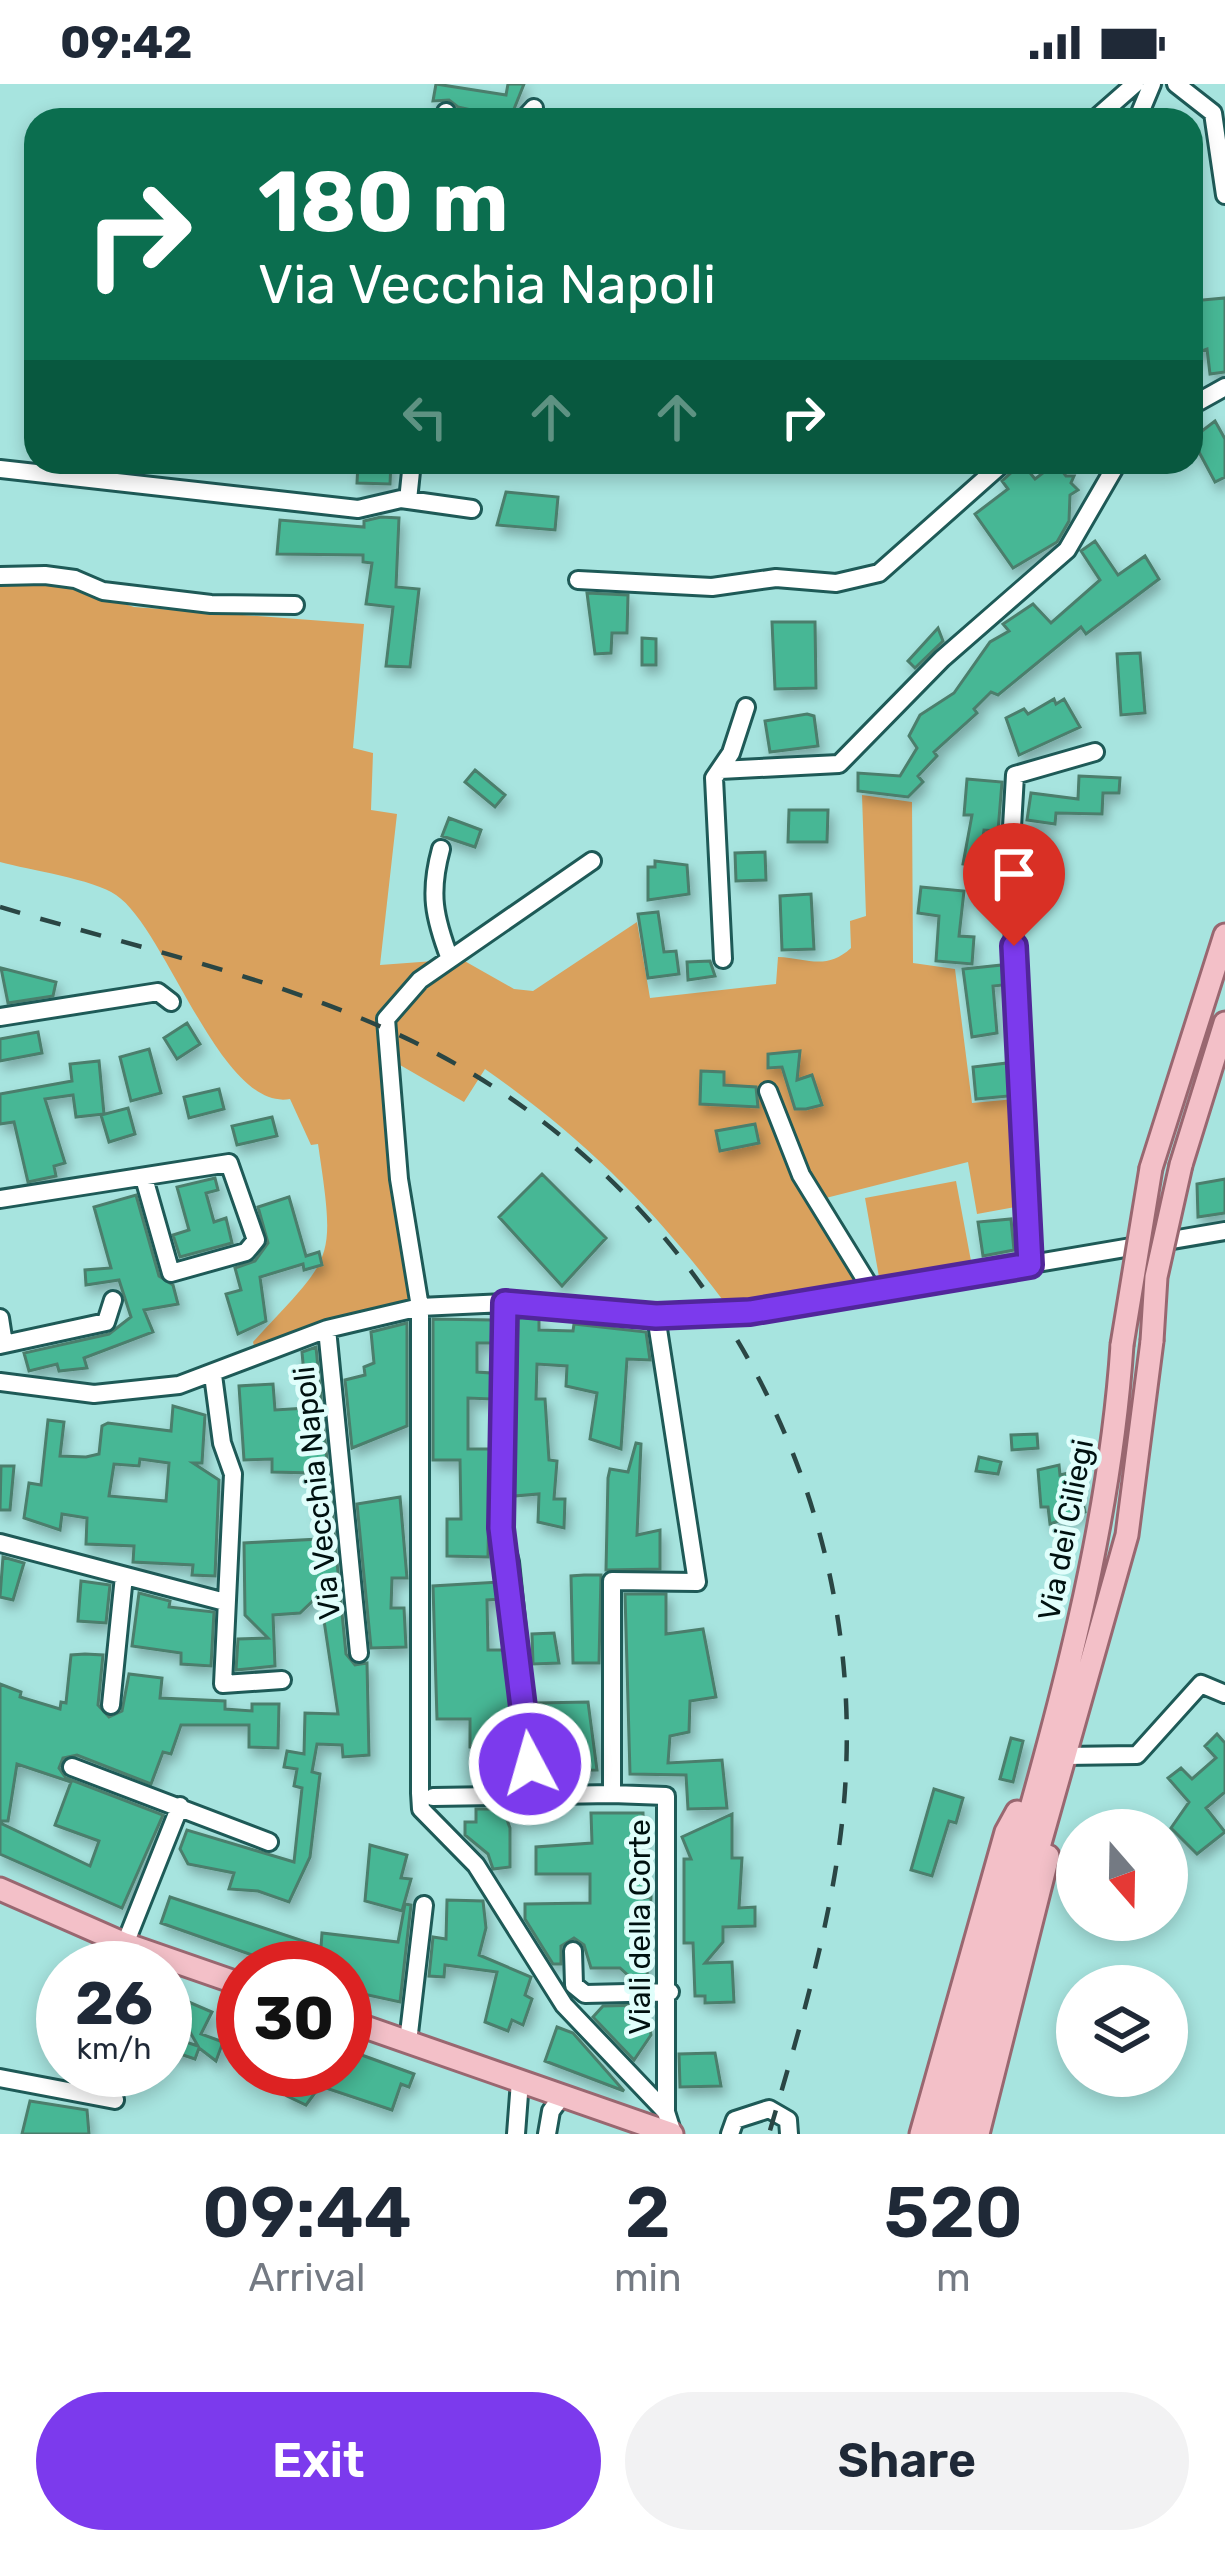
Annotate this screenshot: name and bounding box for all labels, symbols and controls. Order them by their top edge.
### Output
text: 09:42 [60,16,193,69]
text: 180 m [258,152,509,252]
icon: right [60,156,216,312]
text: Via Vecchia Napoli [258,253,716,317]
icon: left [392,384,458,450]
icon: ahead [518,384,584,450]
icon: ahead [644,384,710,450]
icon: right [770,384,836,450]
pin [963,823,1065,946]
icon: arrive [981,841,1047,907]
street label: Via Vecchia Napoli [286,1365,348,1621]
street label: Via dei Ciliegi [1031,1436,1101,1624]
position arrow [467,1701,593,1827]
north arrow [1056,1809,1188,1941]
map controls [1056,1809,1188,2097]
street label: Viali della Corte [622,1819,658,2035]
speed limit sign: 30 [216,1941,372,2097]
button: layers [1056,1965,1188,2097]
text: 26 [75,1968,153,2039]
text: km/h [77,2031,151,2067]
text: 09:44 [202,2170,412,2255]
text: 2 [625,2170,671,2255]
text: 520 [884,2170,1023,2255]
text: Arrival [248,2255,365,2301]
text: min [614,2255,682,2301]
text: m [936,2255,971,2301]
button: Exit [36,2392,601,2530]
button: Share [625,2392,1189,2530]

